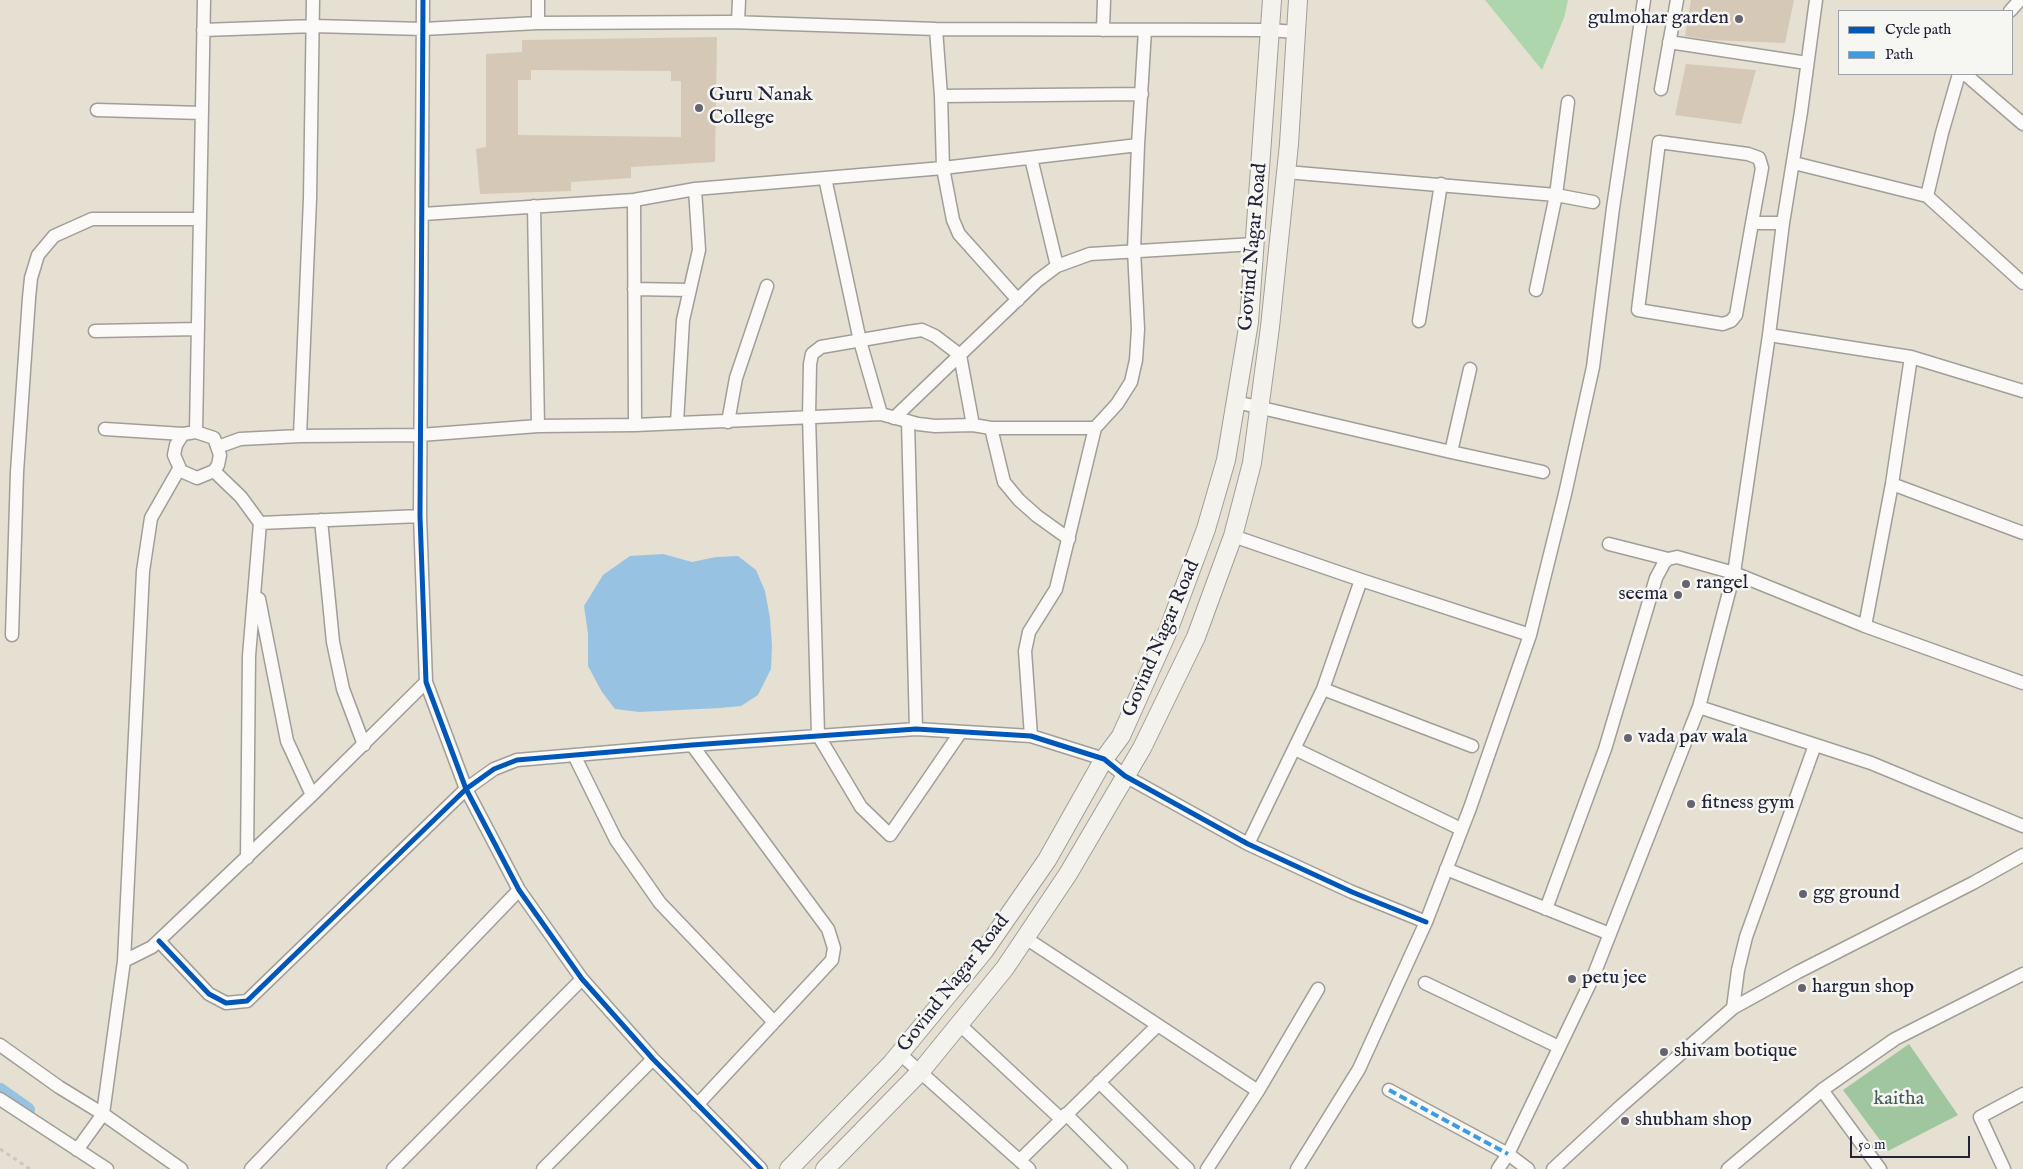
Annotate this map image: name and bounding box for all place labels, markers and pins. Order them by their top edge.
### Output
place label: gulmohar garden [1588,7,1729,31]
marker: gulmohar garden [1733,13,1745,25]
place label: Guru Nanak College [709,84,813,131]
marker: Guru Nanak College [693,102,705,114]
place label: rangel [1696,572,1748,596]
marker: rangel [1680,578,1692,590]
place label: seema [1619,583,1668,607]
marker: seema [1672,589,1684,601]
place label: vada pav wala [1638,726,1748,750]
marker: vada pav wala [1622,732,1634,744]
place label: fitness gym [1701,792,1795,816]
marker: fitness gym [1685,798,1697,810]
place label: gg ground [1813,882,1900,906]
marker: gg ground [1797,888,1809,900]
place label: petu jee [1582,967,1647,991]
marker: petu jee [1566,973,1578,985]
place label: hargun shop [1812,976,1914,1000]
marker: hargun shop [1796,982,1808,994]
place label: shivam botique [1674,1040,1797,1064]
marker: shivam botique [1658,1046,1670,1058]
place label: shubham shop [1635,1109,1752,1133]
marker: shubham shop [1619,1115,1631,1127]

